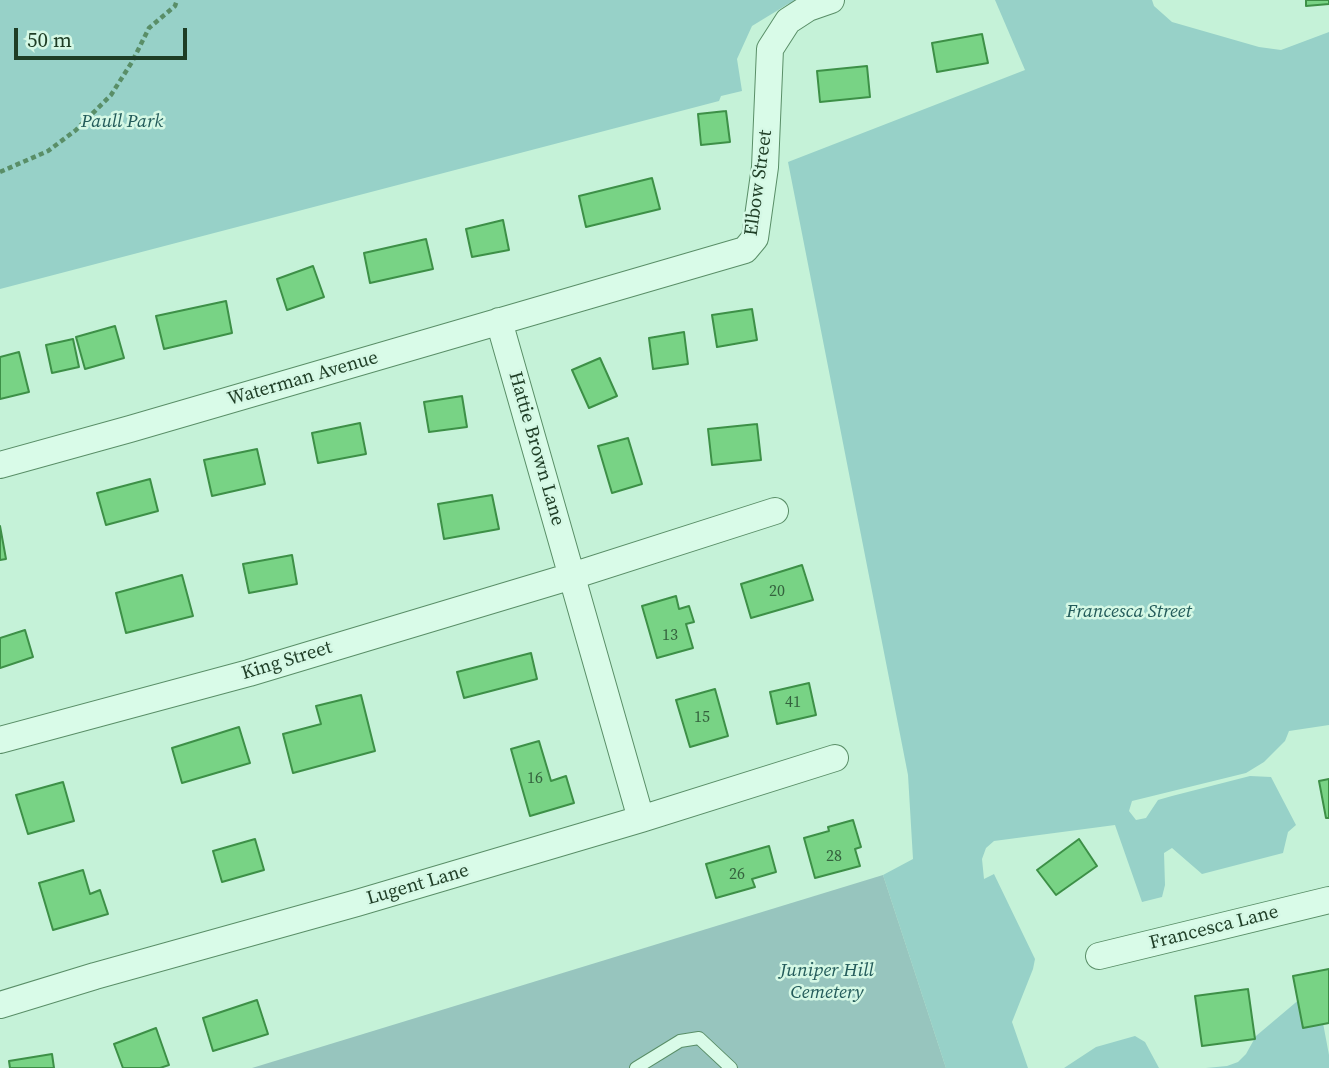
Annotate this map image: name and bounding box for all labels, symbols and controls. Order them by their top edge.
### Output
scale bar [18,14,191,58]
text: 50 m [27,25,72,54]
park label: Paull Park [81,111,163,133]
street label: Elbow Street [740,129,778,237]
street label: Waterman Avenue [225,347,381,411]
street label: Hattie Brown Lane [503,369,569,529]
house number: 20 [769,582,785,602]
park label: Francesca Street [1066,601,1192,623]
house number: 13 [662,626,678,646]
street label: King Street [239,636,335,686]
house number: 41 [785,693,801,713]
house number: 15 [694,708,710,728]
house number: 16 [527,769,543,789]
house number: 28 [826,847,842,867]
street label: Lugent Lane [364,860,472,910]
house number: 26 [729,865,745,885]
street label: Francesca Lane [1147,901,1281,955]
park label: Juniper Hill Cemetery [780,960,874,1004]

